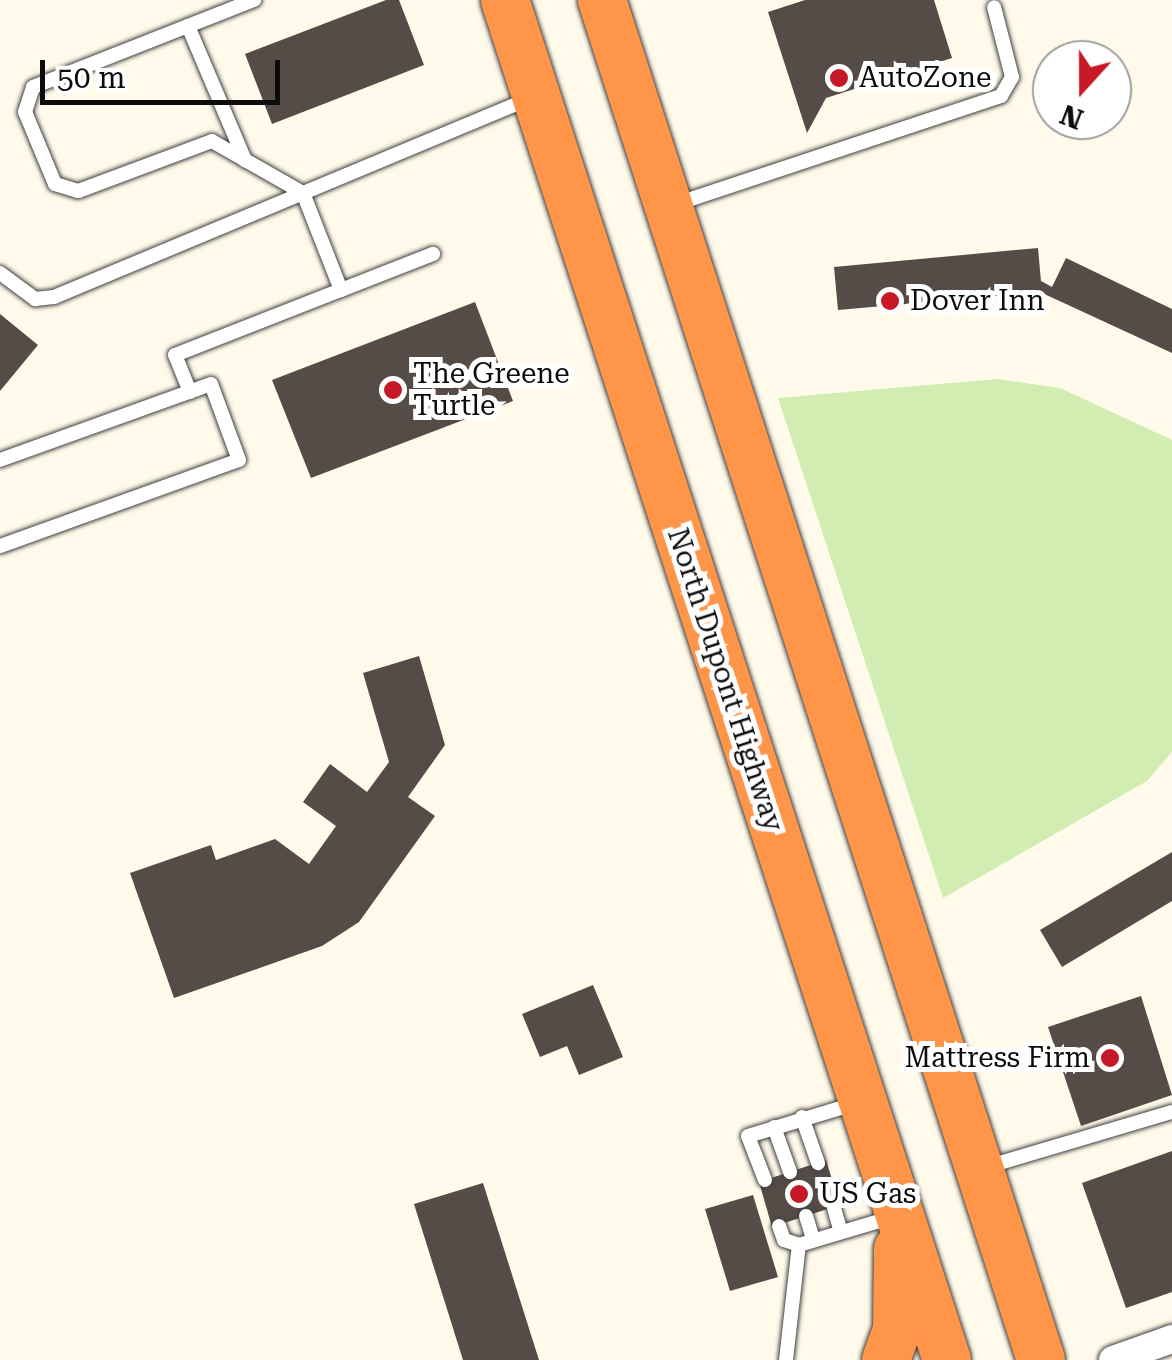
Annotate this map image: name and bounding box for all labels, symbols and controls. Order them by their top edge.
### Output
scale bar [45,40,285,102]
north arrow [1032,40,1132,140]
text: 50 m [57,60,126,95]
place label: AutoZone [859,61,991,95]
marker: AutoZone [828,67,850,89]
text: N [1056,97,1088,136]
place label: Dover Inn [910,284,1045,318]
marker: Dover Inn [879,290,901,312]
place label: The Greene Turtle [413,357,570,423]
marker: The Greene Turtle [382,379,404,401]
street label: North Dupont Highway [660,524,790,836]
place label: Mattress Firm [905,1041,1090,1075]
marker: Mattress Firm [1099,1047,1121,1069]
place label: US Gas [819,1177,916,1211]
marker: US Gas [788,1183,810,1205]

